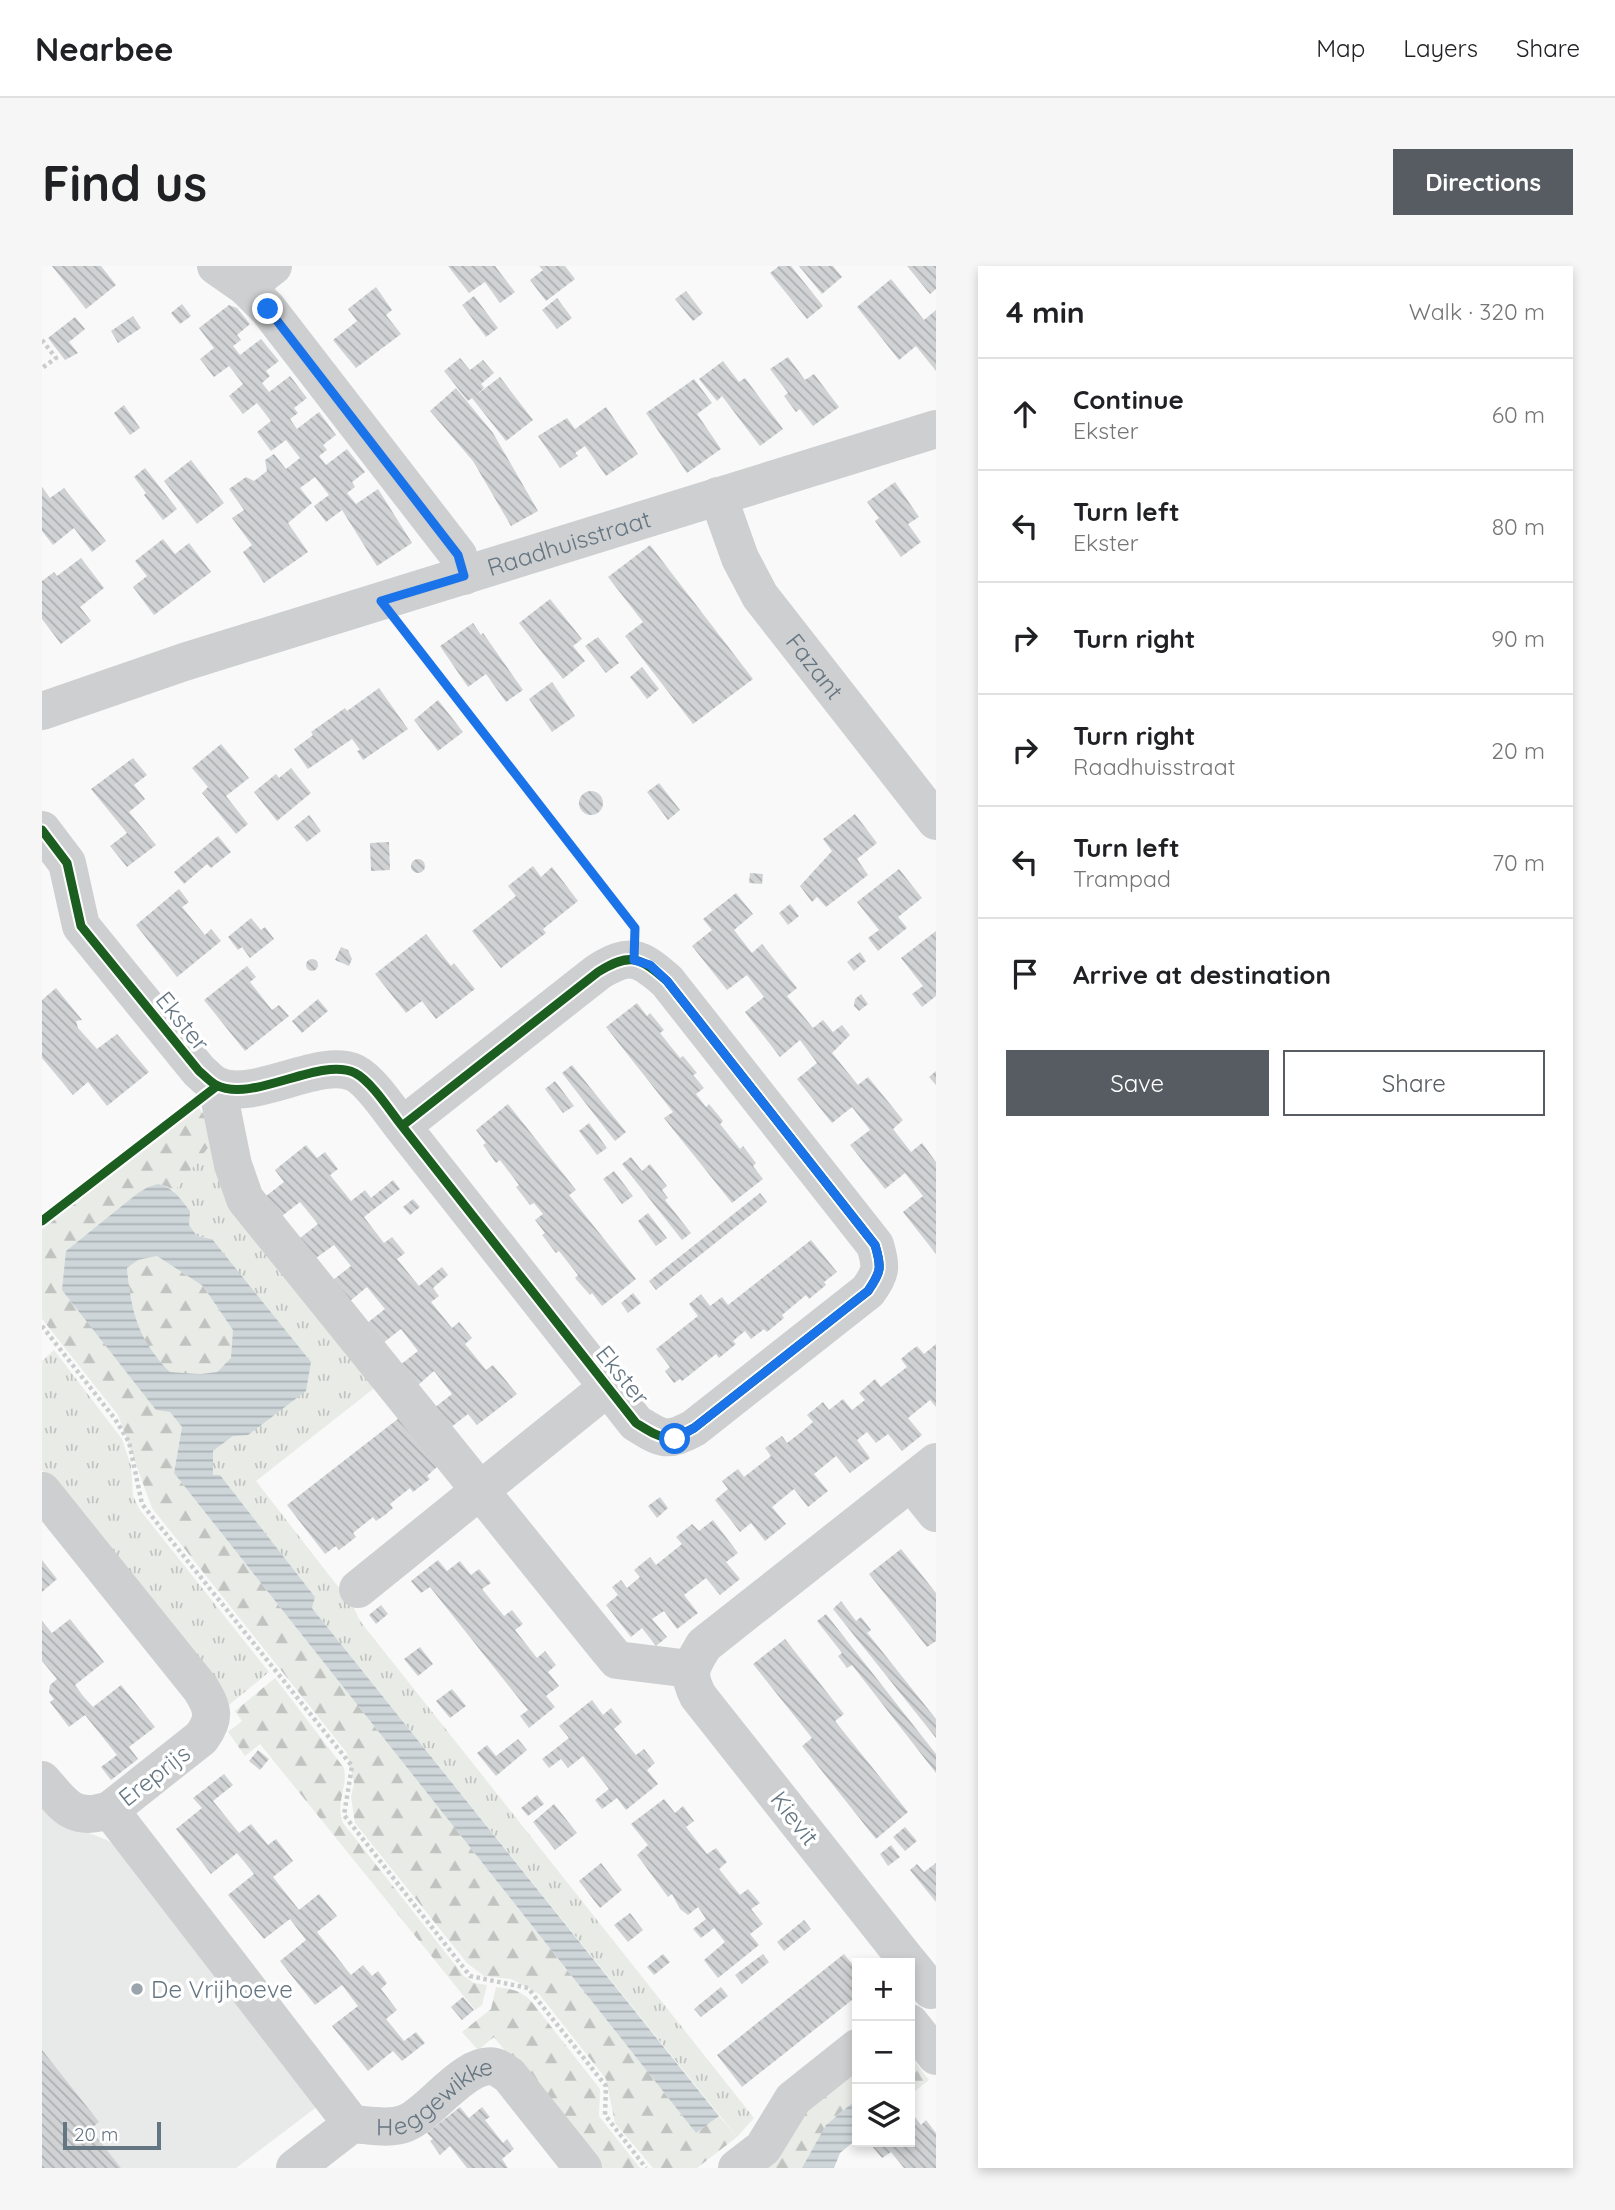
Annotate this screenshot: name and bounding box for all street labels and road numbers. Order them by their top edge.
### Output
street label: Raadhuisstraat [483,503,654,582]
street label: Fazant [780,627,850,705]
street label: Ekster [150,985,216,1057]
street label: Ekster [590,1339,656,1411]
street label: Ereprijs [112,1738,196,1812]
street label: Kievit [764,1785,826,1851]
street label: Heggewikke [376,2051,495,2142]

